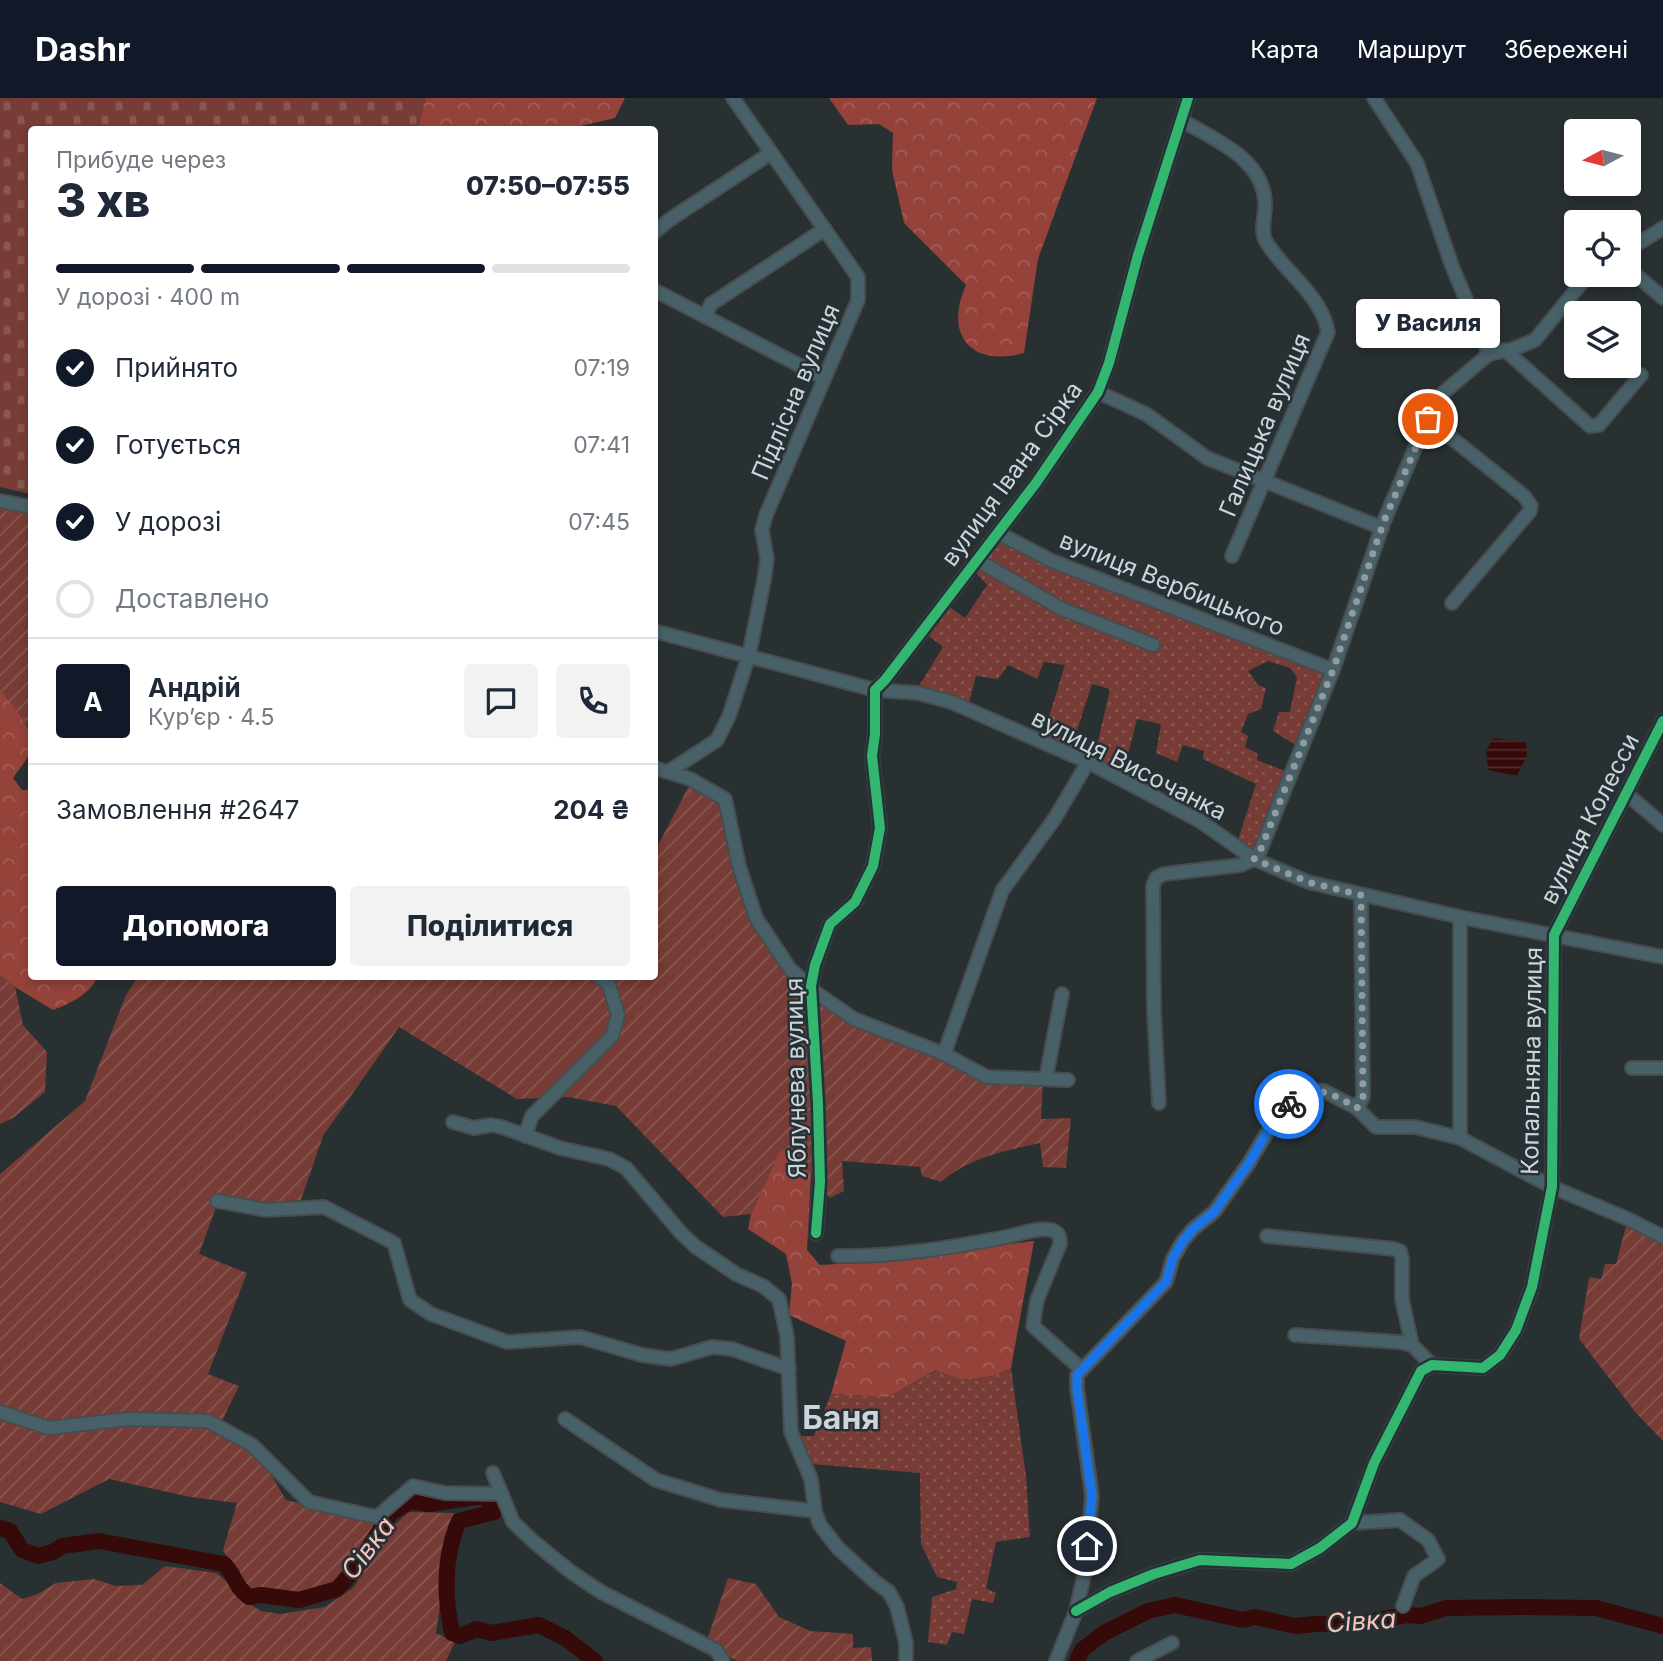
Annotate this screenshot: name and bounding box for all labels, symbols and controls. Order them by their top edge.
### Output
text: Dashr [35,29,130,69]
text: Карта [1250,35,1319,64]
text: Маршрут [1357,35,1466,64]
text: Збережені [1504,35,1628,64]
north arrow [1564,119,1642,196]
map controls [1564,119,1641,378]
text: Прибуде через [56,146,226,174]
text: 07:50–07:55 [466,170,630,201]
text: 3 хв [56,172,150,228]
button: locate [1564,210,1641,287]
text: У дорозі · 400 m [56,283,240,311]
street label: Підлісна вулиця [745,300,846,484]
callout: У Василя [1356,300,1500,349]
button: layers [1564,301,1641,378]
text: У Василя [1375,309,1481,337]
street label: Галицька вулиця [1213,329,1316,521]
icon: check [56,349,94,387]
text: Прийнято [115,352,238,383]
text: 07:19 [573,354,630,382]
street label: вулиця Івана Сірка [935,376,1088,572]
pin [1398,389,1458,449]
icon: bag [1409,400,1447,438]
icon: check [56,426,94,464]
text: Готується [115,429,241,460]
text: 07:41 [573,431,630,459]
icon: check [56,503,94,541]
text: У дорозі [115,506,221,537]
text: 07:45 [568,508,630,536]
street label: вулиця Вербицького [1055,525,1289,642]
text: Доставлено [115,583,269,614]
button: chat [464,664,538,738]
button: phone [556,664,630,738]
text: Андрій [148,672,241,703]
text: А [83,686,103,717]
text: Кур’єр · 4.5 [148,703,275,731]
street label: вулиця Височанка [1027,703,1231,826]
street label: вулиця Колесси [1534,729,1645,909]
text: Замовлення #2647 [56,794,300,825]
text: 204 ₴ [553,794,630,825]
button: Допомога [56,886,336,966]
button: Поділитися [350,886,630,966]
street label: Копальняна вулиця [1515,947,1548,1175]
street label: Яблунева вулиця [779,978,812,1178]
courier [1254,1069,1324,1139]
icon: bike [1270,1085,1308,1123]
district label: Баня [802,1398,880,1437]
water label: Сівка [334,1510,401,1585]
pin [1057,1516,1117,1576]
icon: home [1068,1527,1106,1565]
water label: Сівка [1325,1603,1397,1638]

